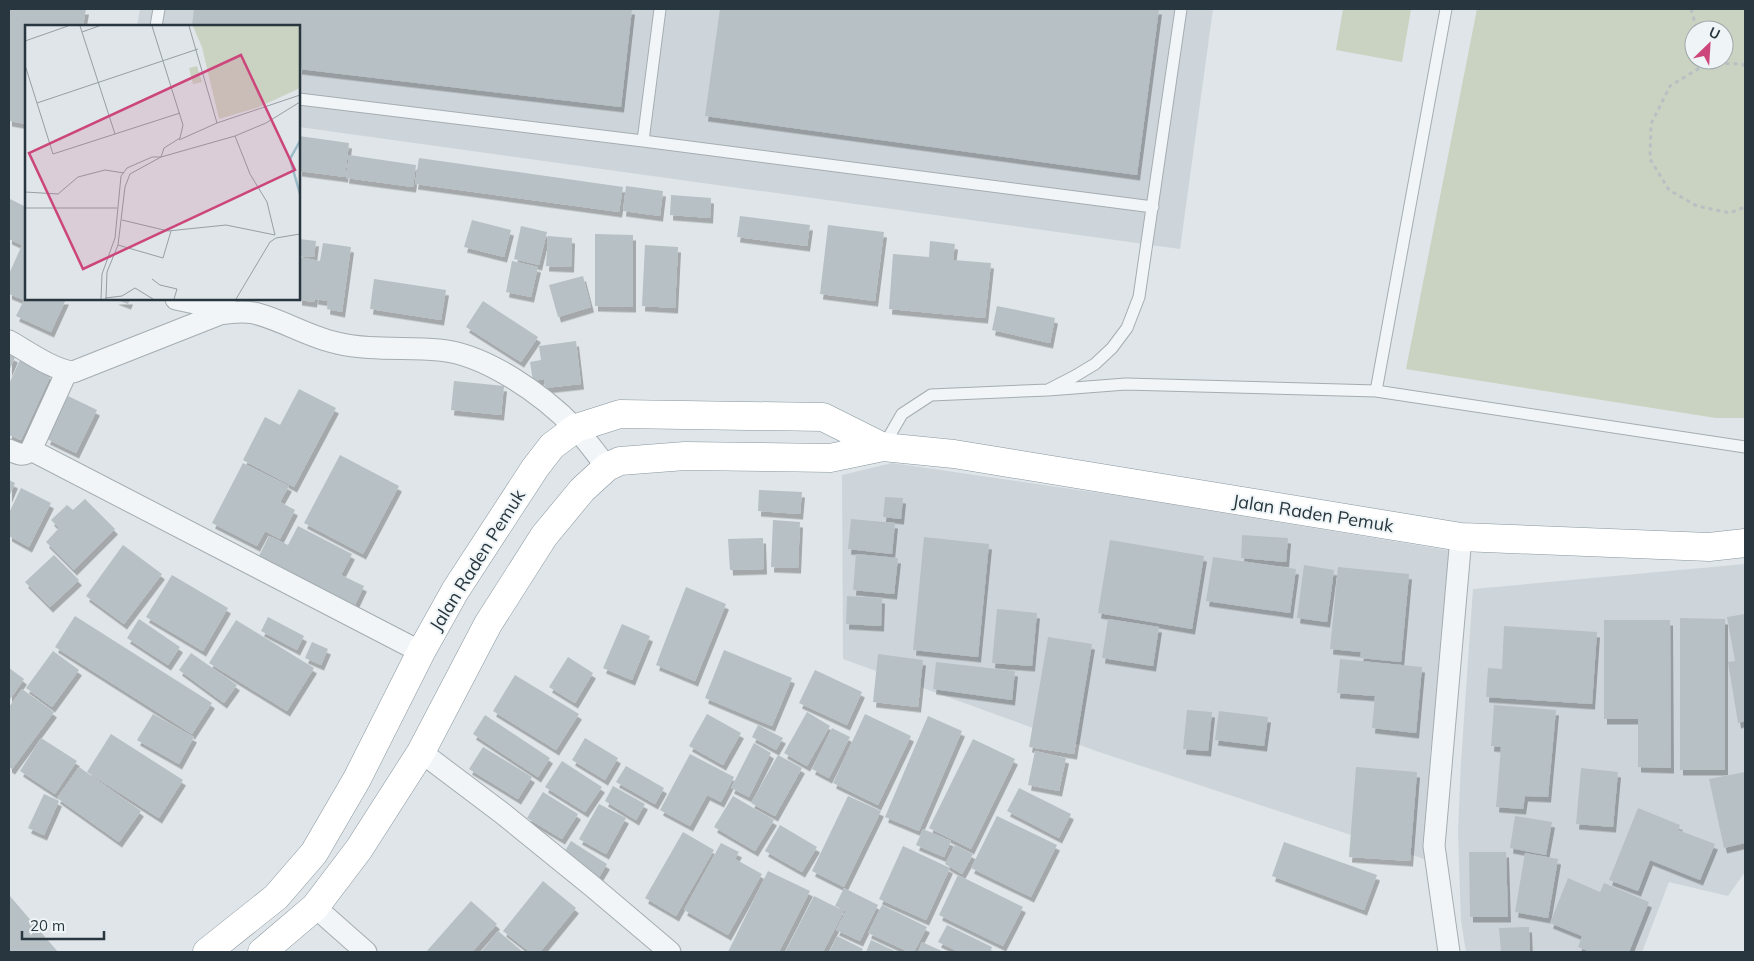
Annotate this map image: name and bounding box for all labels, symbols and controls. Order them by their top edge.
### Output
north arrow [1684,20,1734,70]
text: U [1706,23,1723,44]
inset map [25,25,300,300]
street label: Jalan Raden Pemuk [424,484,530,635]
street label: Jalan Raden Pemuk [1231,489,1396,537]
scale bar [22,908,105,940]
text: 20 m [30,916,65,935]

